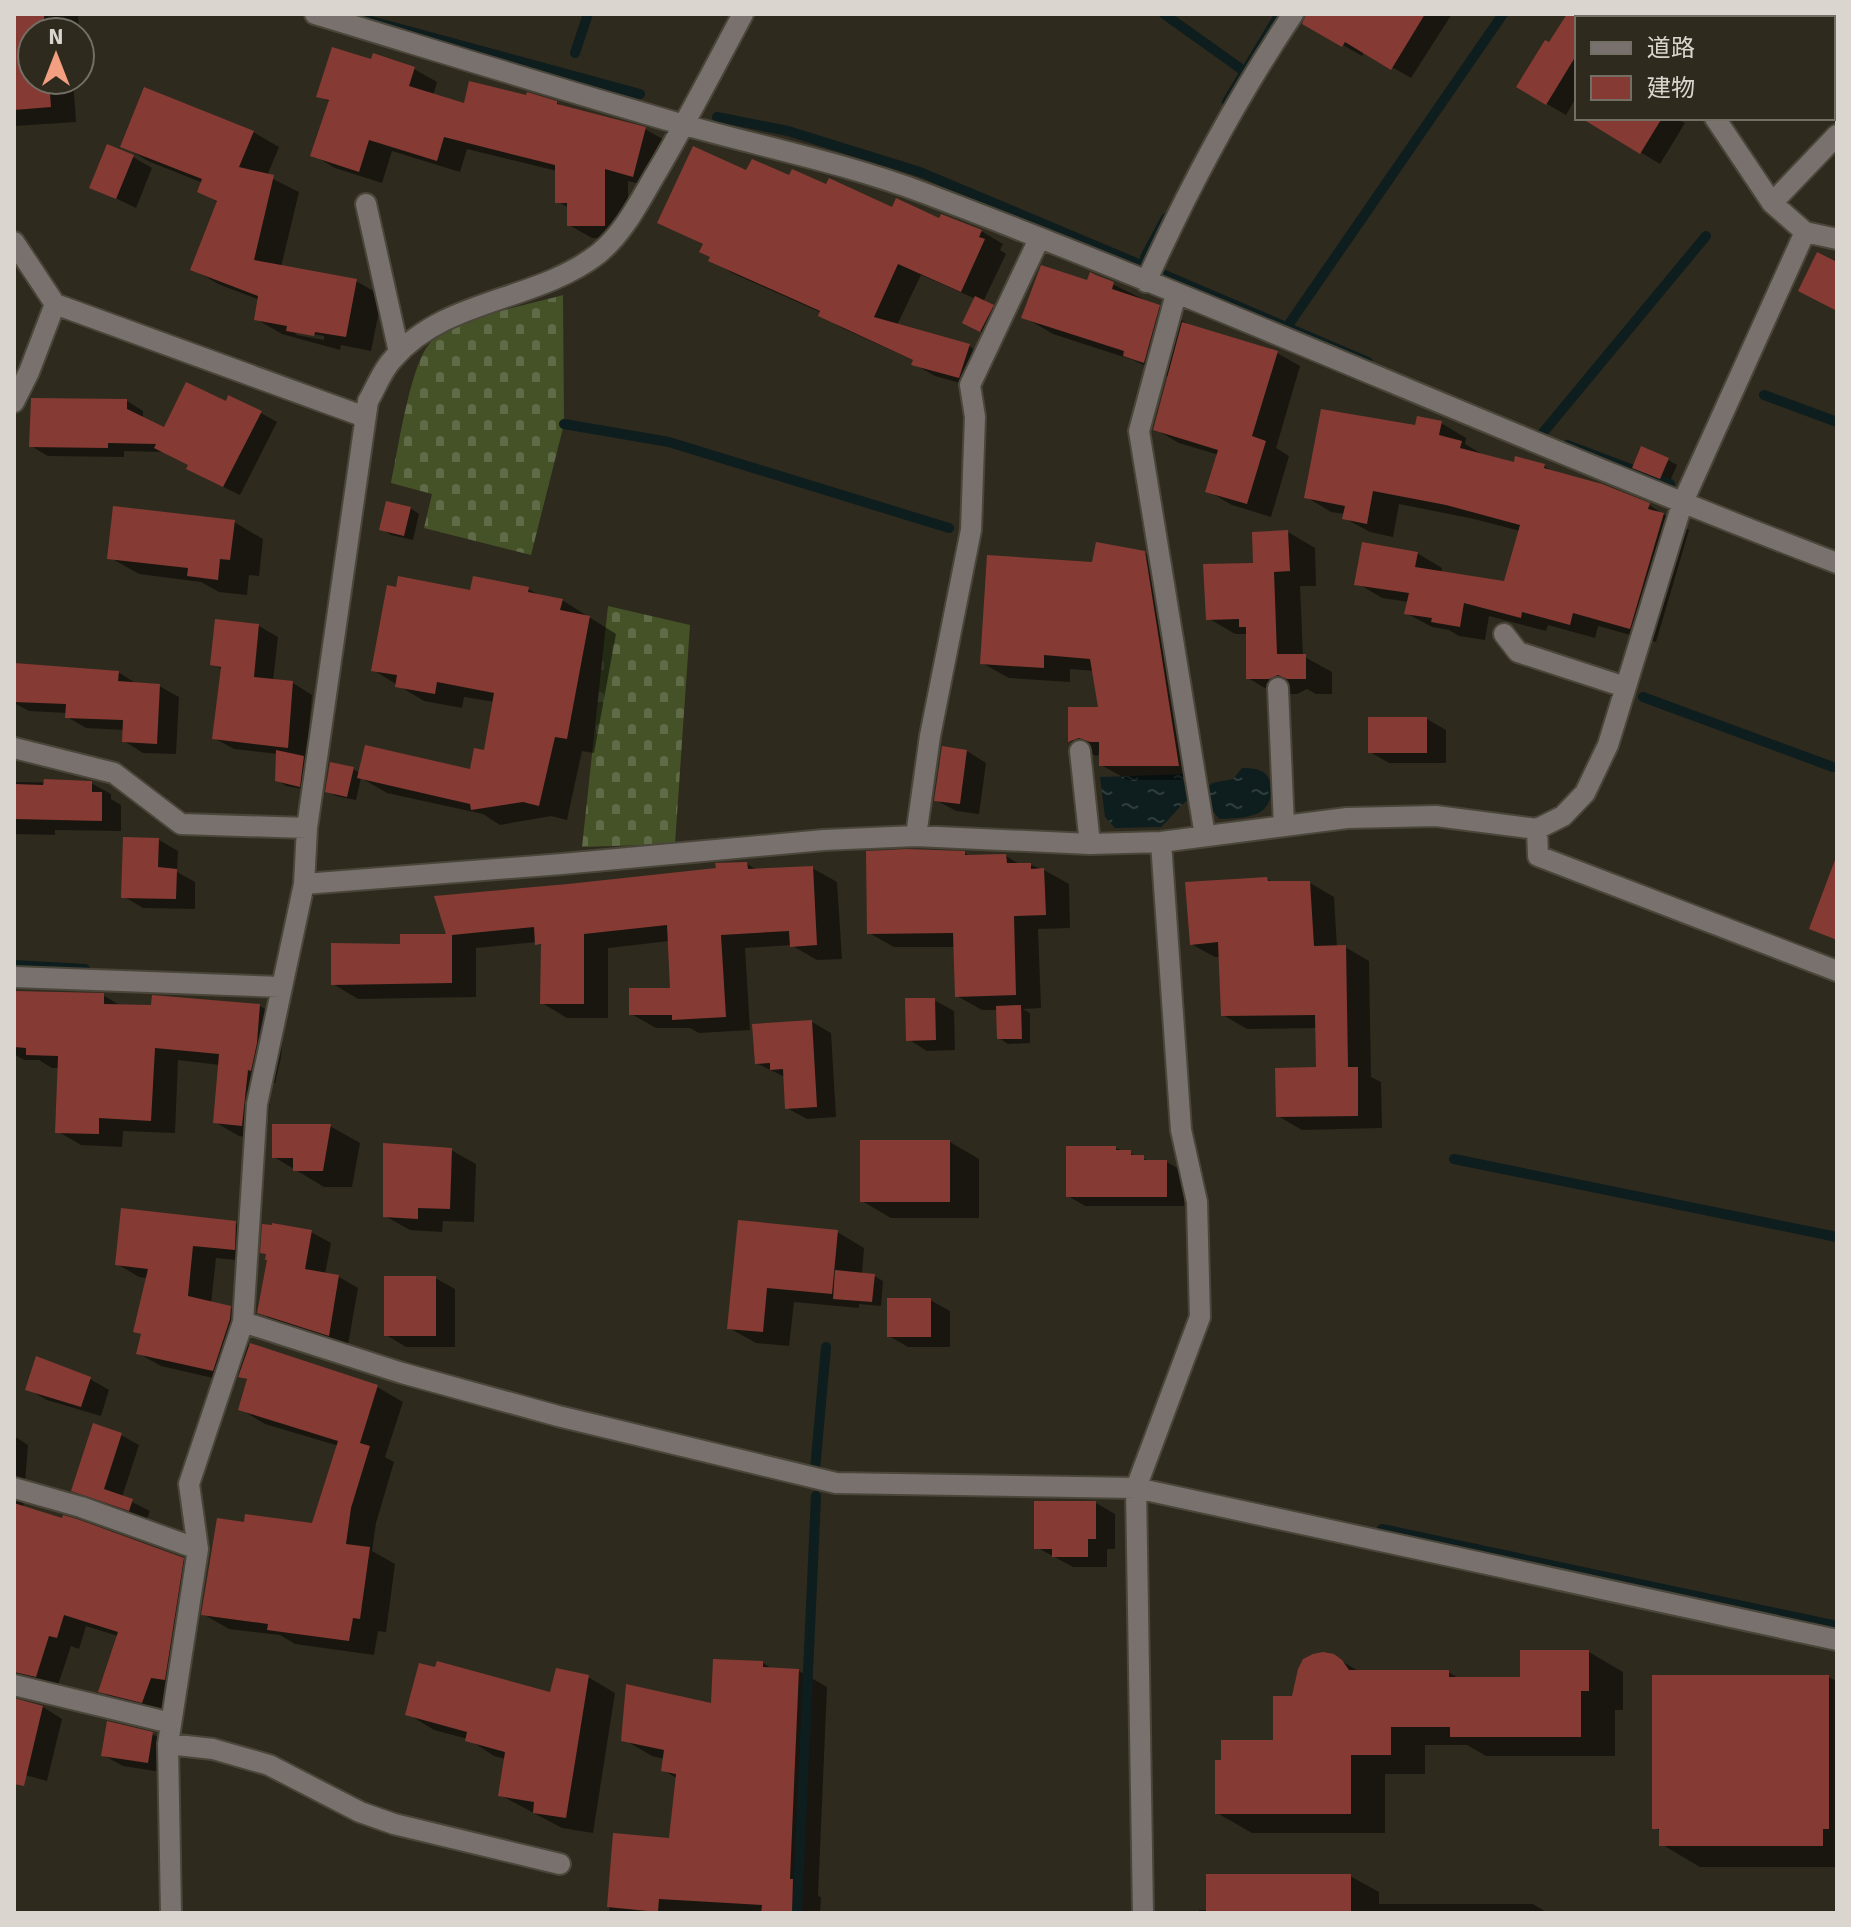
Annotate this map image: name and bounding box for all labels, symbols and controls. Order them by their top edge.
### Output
north arrow [16,16,96,96]
legend [1575,16,1835,120]
text: N [48,23,64,50]
text: 道路 [1647,33,1695,63]
text: 建物 [1647,73,1695,103]

